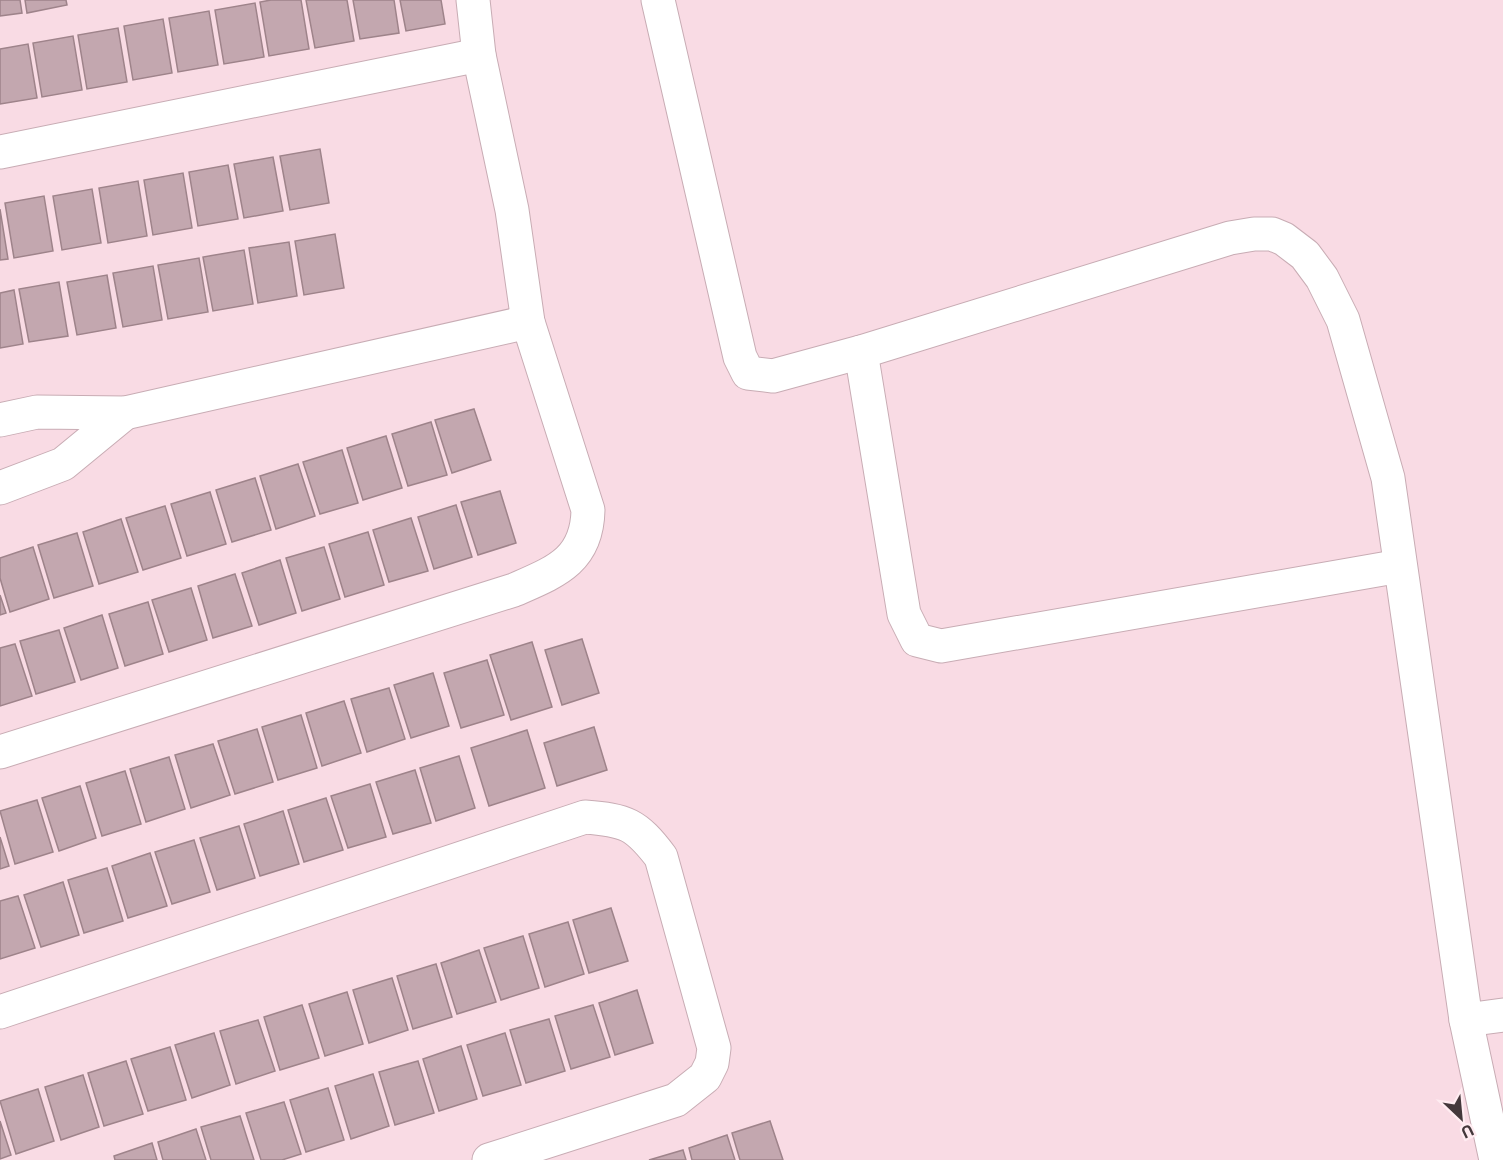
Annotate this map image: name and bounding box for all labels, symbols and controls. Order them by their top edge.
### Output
north arrow [1431,1088,1491,1148]
text: U [1458,1120,1477,1142]

